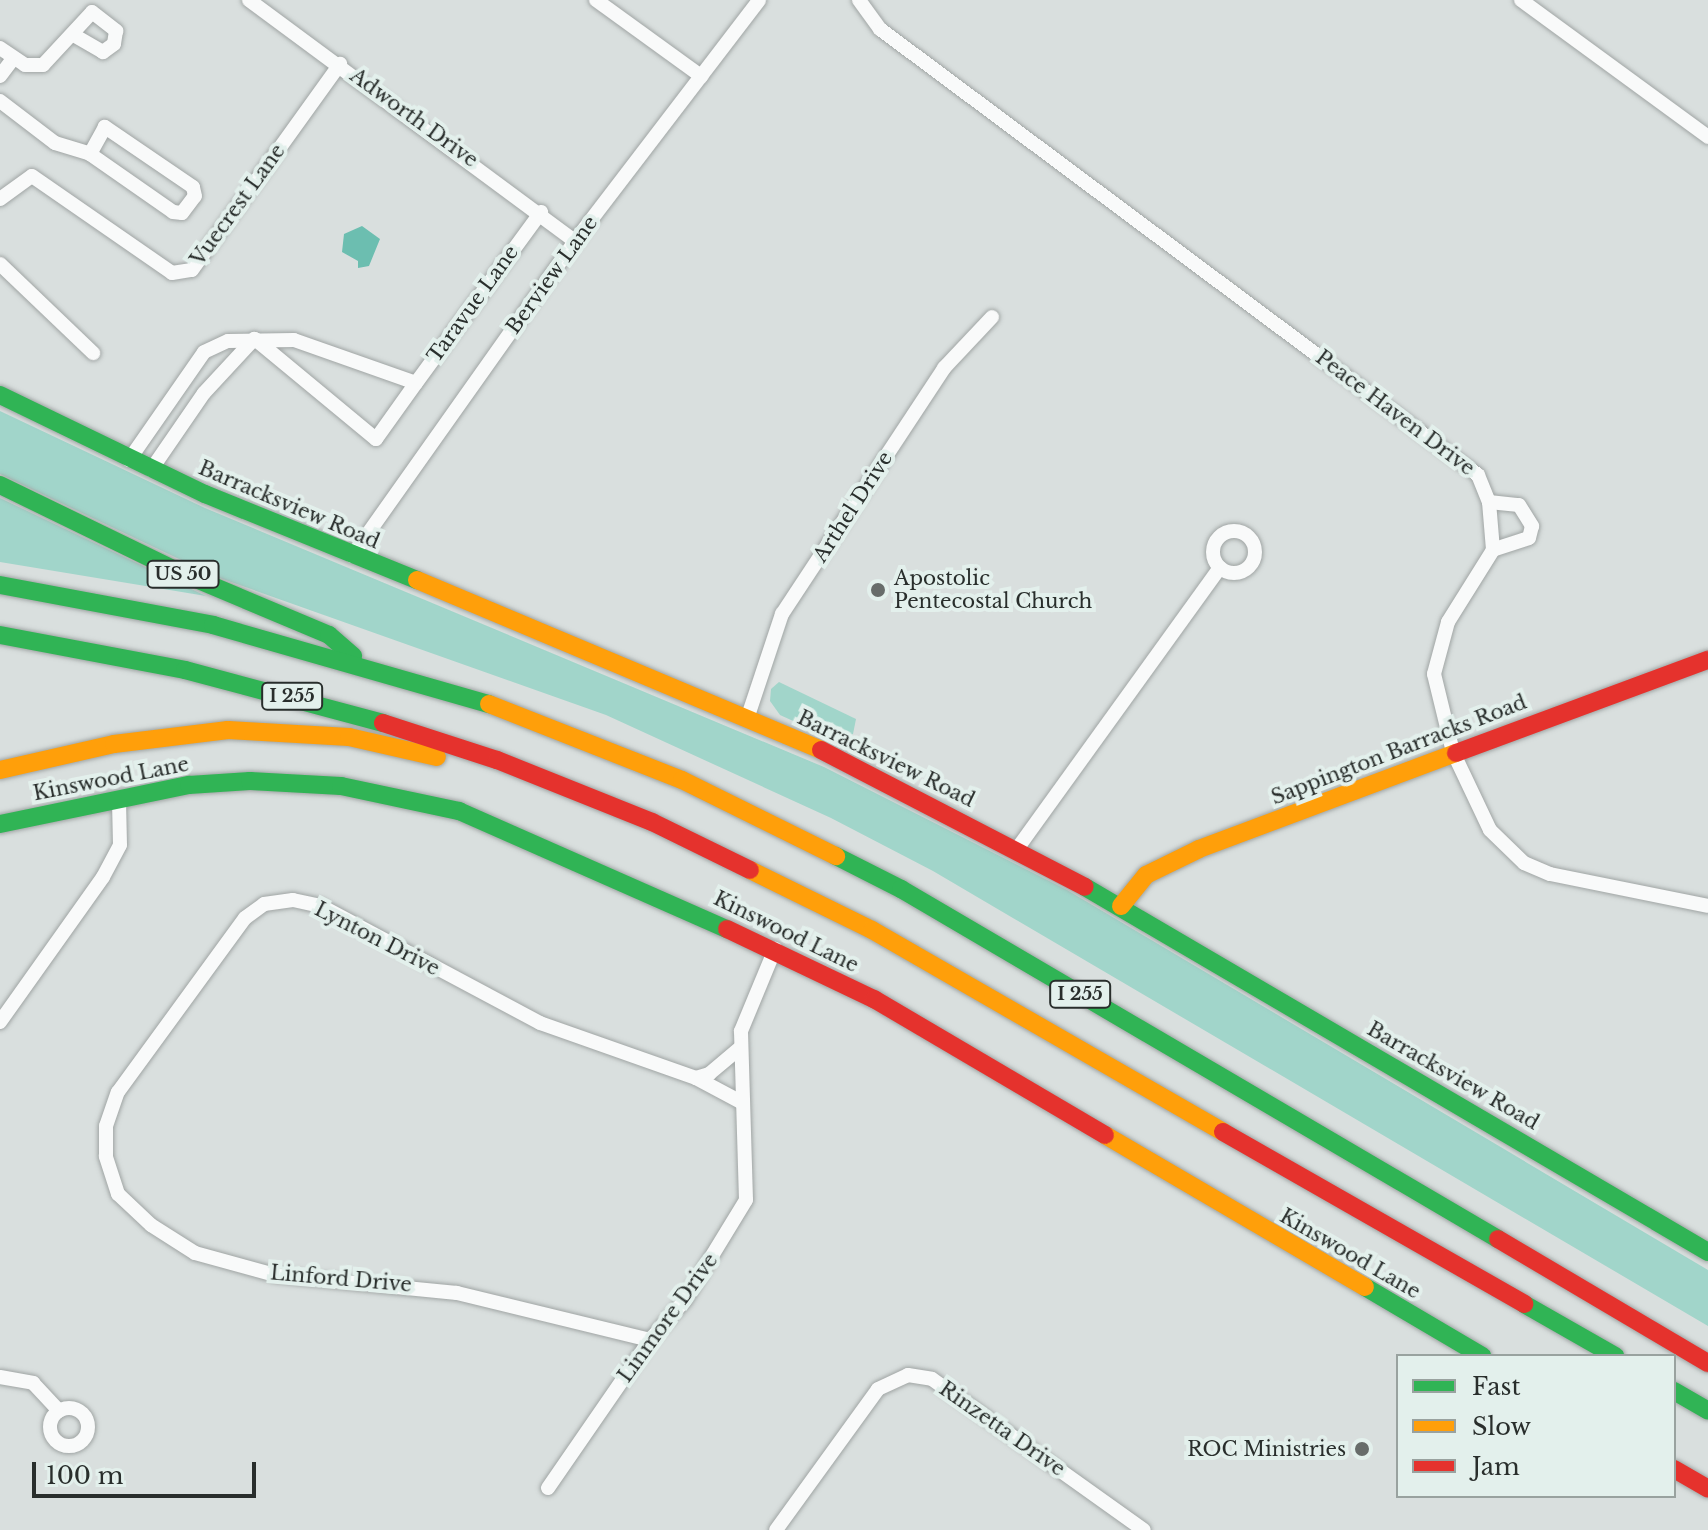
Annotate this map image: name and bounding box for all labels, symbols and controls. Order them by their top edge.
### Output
street label: Adworth Drive [345,64,483,172]
street label: Vuecrest Lane [186,139,290,271]
street label: Berview Lane [501,211,603,339]
street label: Taravue Lane [422,241,524,367]
street label: Peace Haven Drive [1311,345,1479,481]
street label: Arthel Drive [808,447,898,567]
street label: Barracksview Road [195,456,383,554]
road number: US 50 [145,560,221,588]
place label: Apostolic Pentecostal Church [894,566,1092,613]
marker: Apostolic Pentecostal Church [869,581,887,599]
road number: I 255 [260,682,324,710]
street label: Sappington Barracks Road [1268,690,1530,810]
street label: Barracksview Road [793,706,979,812]
street label: Kinswood Lane [31,752,191,806]
street label: Kinswood Lane [710,887,862,977]
street label: Lynton Drive [311,897,443,981]
road number: I 255 [1048,980,1112,1008]
street label: Barracksview Road [1363,1017,1543,1135]
street label: Kinswood Lane [1276,1204,1424,1304]
street label: Linmore Drive [613,1249,723,1387]
street label: Linford Drive [269,1261,413,1297]
legend [1396,1354,1676,1498]
text: Fast [1472,1372,1520,1401]
street label: Rinzetta Drive [934,1377,1070,1481]
text: Slow [1472,1412,1531,1441]
place label: ROC Ministries [1187,1437,1346,1461]
marker: ROC Ministries [1353,1440,1371,1458]
scale bar [36,1446,260,1496]
text: Jam [1472,1452,1520,1481]
text: 100 m [46,1461,124,1490]

